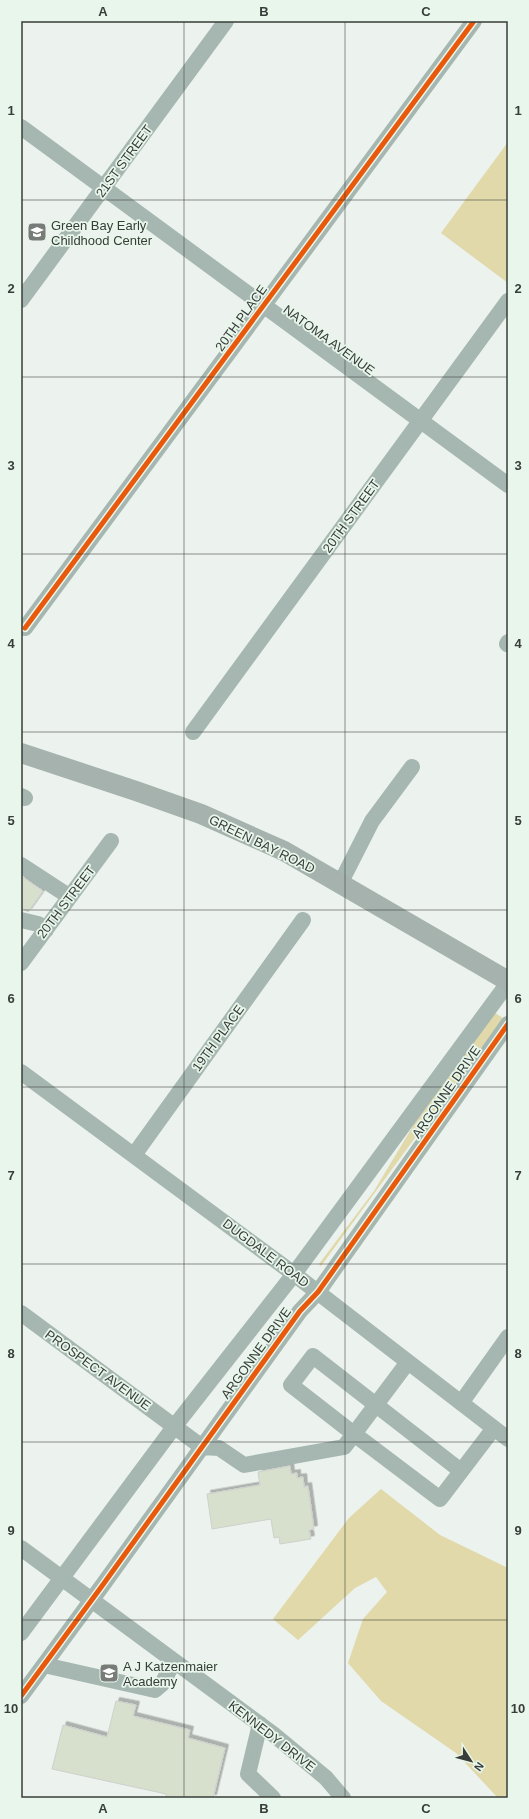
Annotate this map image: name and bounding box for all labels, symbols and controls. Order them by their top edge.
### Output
text: A [98,4,108,19]
text: B [259,4,269,19]
text: C [421,4,431,19]
text: 1 [7,103,15,118]
text: 1 [514,103,522,118]
street label: 21ST STREET [93,122,155,200]
place label: Green Bay Early Childhood Center [51,218,153,248]
school or university icon: Green Bay Early Childhood Center [26,221,48,243]
text: 2 [7,281,15,296]
text: 2 [514,281,522,296]
street label: 20TH PLACE [212,282,270,354]
street label: NATOMA AVENUE [280,302,378,378]
text: 3 [7,458,15,473]
text: 3 [514,458,522,473]
street label: 20TH STREET [319,476,383,555]
text: 4 [7,636,15,651]
text: 4 [514,636,522,651]
street label: GREEN BAY ROAD [207,812,317,876]
text: 5 [7,813,15,828]
text: 5 [514,813,522,828]
street label: 20TH STREET [34,863,98,941]
text: 6 [7,991,15,1006]
text: 6 [514,991,522,1006]
street label: 19TH PLACE [189,1002,247,1074]
street label: ARGONNE DRIVE [409,1043,484,1141]
text: 7 [7,1168,15,1183]
text: 7 [514,1168,522,1183]
street label: DUGDALE ROAD [220,1216,312,1290]
street label: ARGONNE DRIVE [218,1304,294,1402]
street label: PROSPECT AVENUE [42,1327,154,1413]
text: 8 [7,1346,15,1361]
text: 8 [514,1346,522,1361]
text: 9 [7,1523,15,1538]
text: 9 [514,1523,522,1538]
place label: A J Katzenmaier Academy [123,1659,218,1689]
school or university icon: A J Katzenmaier Academy [98,1662,120,1684]
street label: KENNEDY DRIVE [226,1697,319,1775]
text: 10 [4,1701,18,1716]
text: 10 [511,1701,525,1716]
north arrow [451,1741,491,1781]
text: N [472,1760,486,1774]
text: A [98,1801,108,1816]
text: B [259,1801,269,1816]
text: C [421,1801,431,1816]

